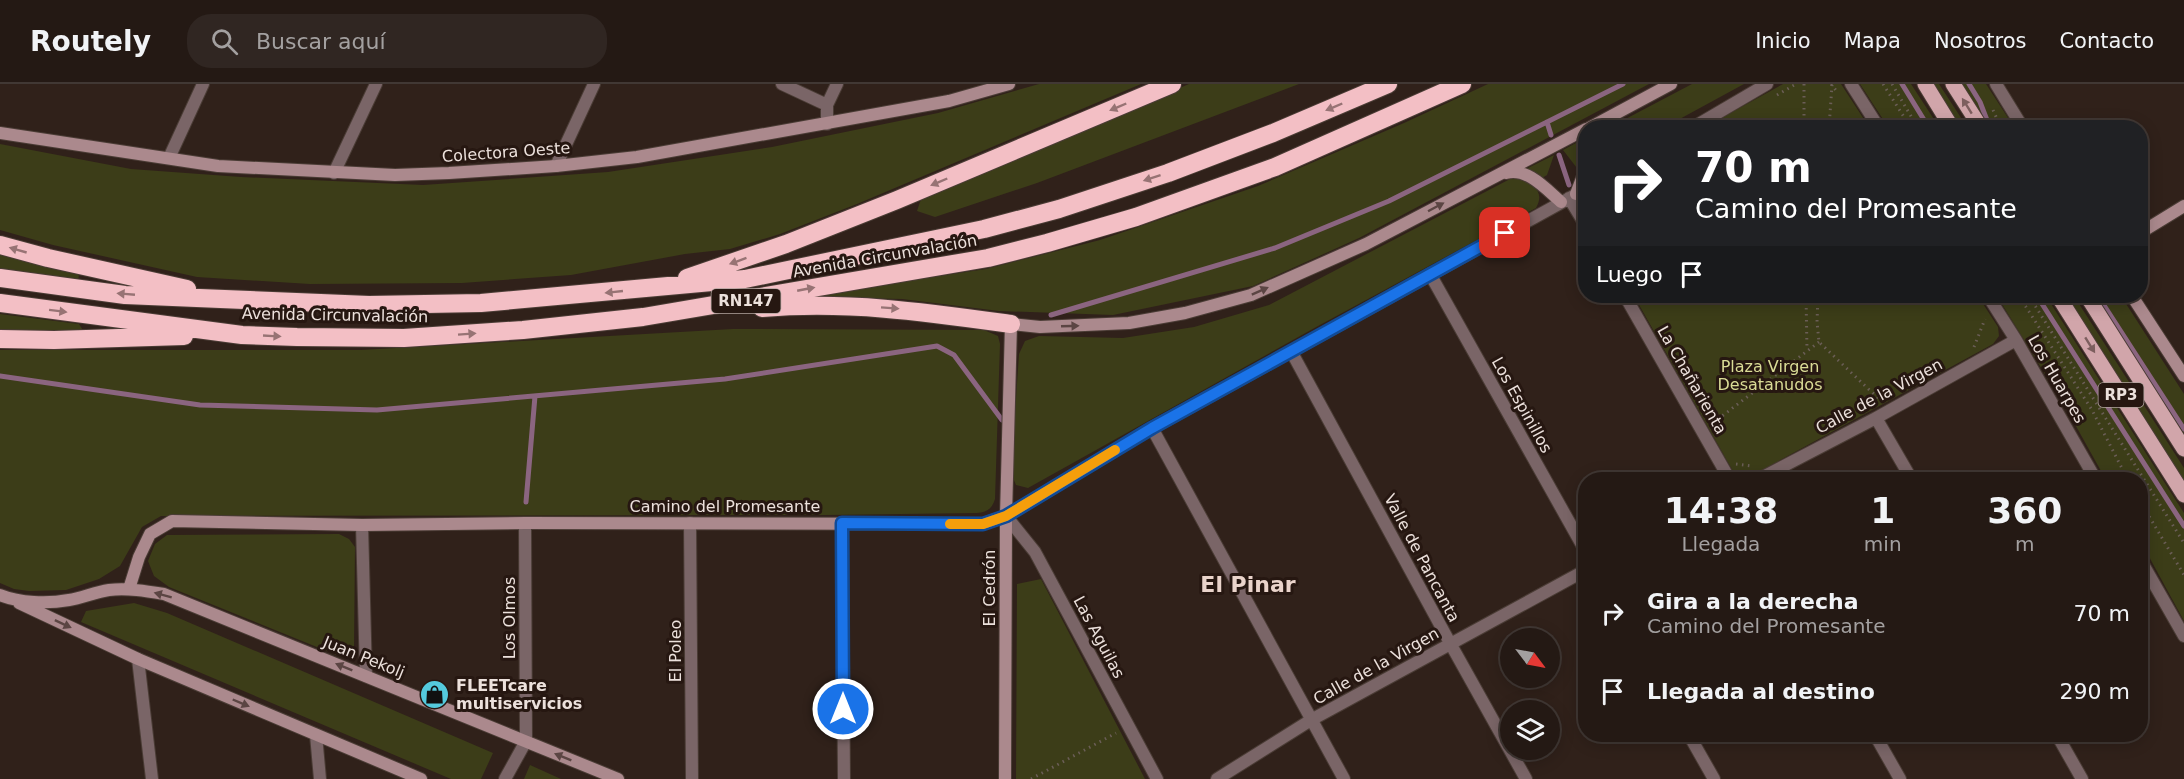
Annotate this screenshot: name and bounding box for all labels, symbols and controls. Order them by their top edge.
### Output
search box [187,14,607,68]
text: Routely [30,25,151,58]
icon: search [208,25,241,58]
text: Buscar aquí [256,29,386,54]
text: Inicio [1755,29,1811,53]
text: Mapa [1844,29,1901,53]
text: Nosotros [1934,29,2026,53]
text: Contacto [2059,29,2154,53]
one-way arrow [1961,98,1972,114]
one-way arrow [1109,102,1127,112]
one-way arrow [1324,102,1342,112]
street label: Colectora Oeste [441,138,571,166]
text: 70 m [1695,143,1812,192]
icon: right [1596,144,1674,222]
one-way arrow [1143,174,1161,184]
one-way arrow [929,177,947,187]
text: Camino del Promesante [1695,193,2017,224]
one-way arrow [1428,202,1445,212]
pin [1479,207,1530,258]
icon: arrive [1488,216,1521,249]
street label: Avenida Circunvalación [791,230,979,282]
one-way arrow [9,245,27,254]
one-way arrow [729,257,747,267]
icon: arrive [1675,258,1708,291]
text: Luego [1596,262,1663,287]
one-way arrow [797,284,816,293]
one-way arrow [1252,286,1270,296]
one-way arrow [604,287,623,297]
one-way arrow [116,289,135,299]
road number: RN147 [712,289,780,313]
one-way arrow [881,303,900,313]
street label: Avenida Circunvalación [242,304,428,326]
one-way arrow [49,306,68,316]
one-way arrow [1060,322,1079,331]
street label: La Chañarienta [1653,322,1731,438]
one-way arrow [458,329,477,338]
one-way arrow [263,331,282,341]
street label: Los Huarpes [2024,331,2090,427]
one-way arrow [2084,337,2095,353]
street label: Los Espinillos [1488,354,1556,456]
street label: Calle de la Virgen [1812,355,1946,437]
park label: Plaza Virgen Desatanudos [1718,357,1822,394]
road number: RP3 [2098,383,2144,407]
text: 14:38 [1664,490,1778,531]
text: 1 [1870,490,1895,531]
text: 360 [1987,490,2062,531]
street label: Valle de Pancanta [1380,491,1464,625]
street label: Camino del Promesante [630,497,820,516]
text: Llegada [1681,532,1760,556]
text: min [1864,532,1902,556]
text: m [2015,532,2035,556]
street label: El Cedrón [980,550,999,626]
district label: El Pinar [1200,572,1296,597]
street label: Los Olmos [500,577,519,659]
text: Gira a la derecha [1647,589,1859,614]
one-way arrow [154,590,172,599]
street label: Las Aguilas [1069,593,1129,681]
icon: right [1596,597,1629,630]
text: 70 m [2074,601,2130,626]
text: Camino del Promesante [1647,614,1885,638]
one-way arrow [55,619,72,628]
street label: El Poleo [666,620,685,682]
street label: Calle de la Virgen [1310,624,1442,708]
north arrow [1500,628,1560,688]
map controls [1500,628,1560,760]
street label: Juan Pekolj [320,632,408,682]
one-way arrow [335,662,353,671]
icon: arrive [1596,675,1629,708]
place label: FLEETcare multiservicios [456,676,582,713]
position arrow [811,677,875,741]
shop icon: FLEETcare multiservicios [419,678,451,710]
text: Llegada al destino [1647,679,1875,704]
text: 290 m [2060,679,2130,704]
one-way arrow [233,698,251,708]
button: layers [1500,700,1560,760]
one-way arrow [554,752,572,762]

